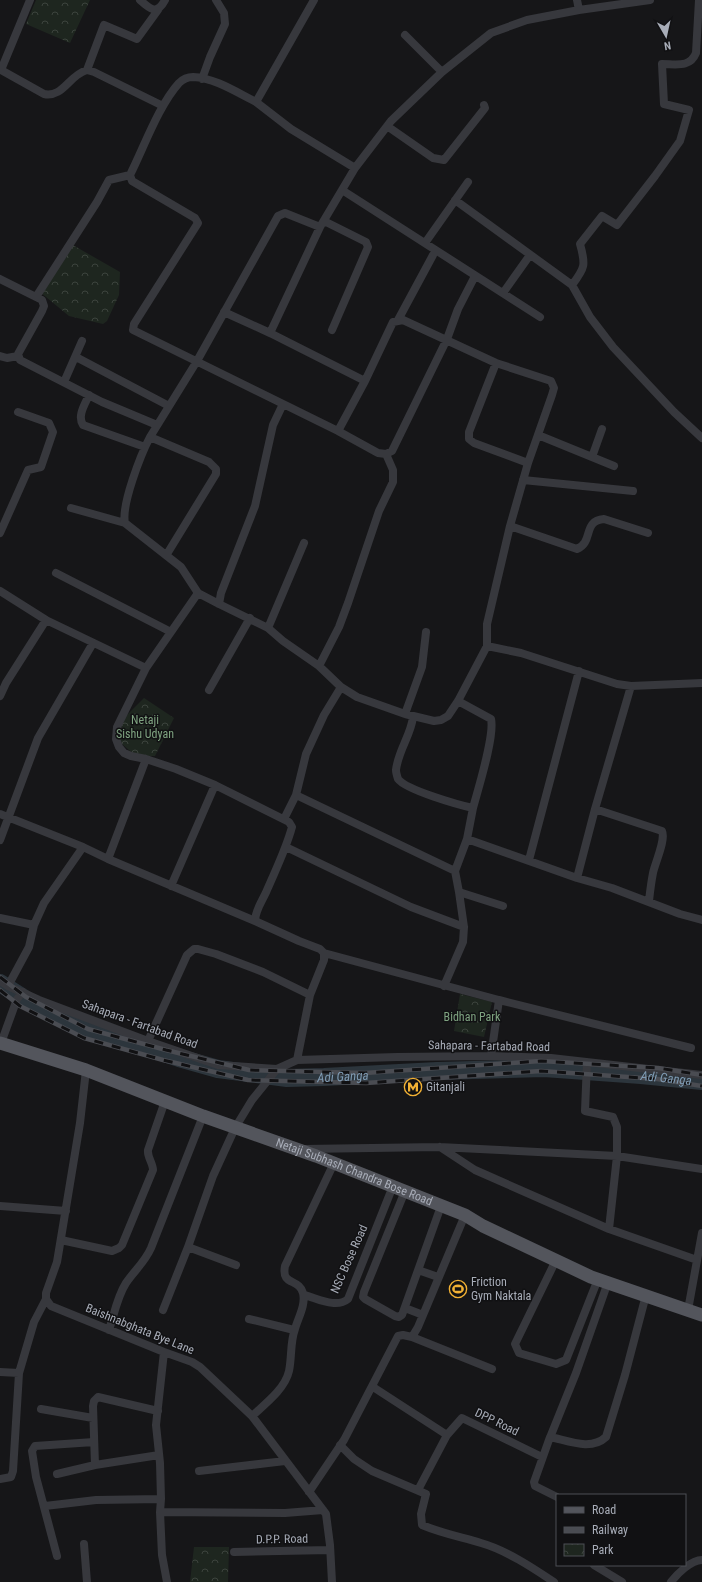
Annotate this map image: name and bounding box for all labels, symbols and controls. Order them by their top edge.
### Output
north arrow [646,16,686,56]
text: N [663,38,672,52]
park label: Netaji Sishu Udyan [116,713,174,741]
street label: Sahapara - Fartabad Road [80,997,200,1051]
park label: Bidhan Park [444,1010,501,1024]
street label: Sahapara - Fartabad Road [428,1038,550,1054]
water label: Adi Ganga [316,1067,369,1085]
water label: Adi Ganga [639,1067,693,1087]
metro station icon: Gitanjali [403,1077,423,1097]
place label: Gitanjali [426,1080,465,1094]
street label: Netaji Subhash Chandra Bose Road [274,1135,435,1208]
street label: NSC Bose Road [328,1222,370,1296]
place label: Friction Gym Naktala [471,1275,532,1303]
sports icon: Friction Gym Naktala [448,1279,468,1299]
street label: Baishnabghata Bye Lane [84,1301,197,1357]
street label: DPP Road [473,1405,521,1439]
legend [556,1494,686,1566]
text: Road [592,1503,616,1517]
text: Railway [592,1523,628,1537]
street label: D.P.P. Road [256,1532,308,1546]
text: Park [592,1543,614,1557]

